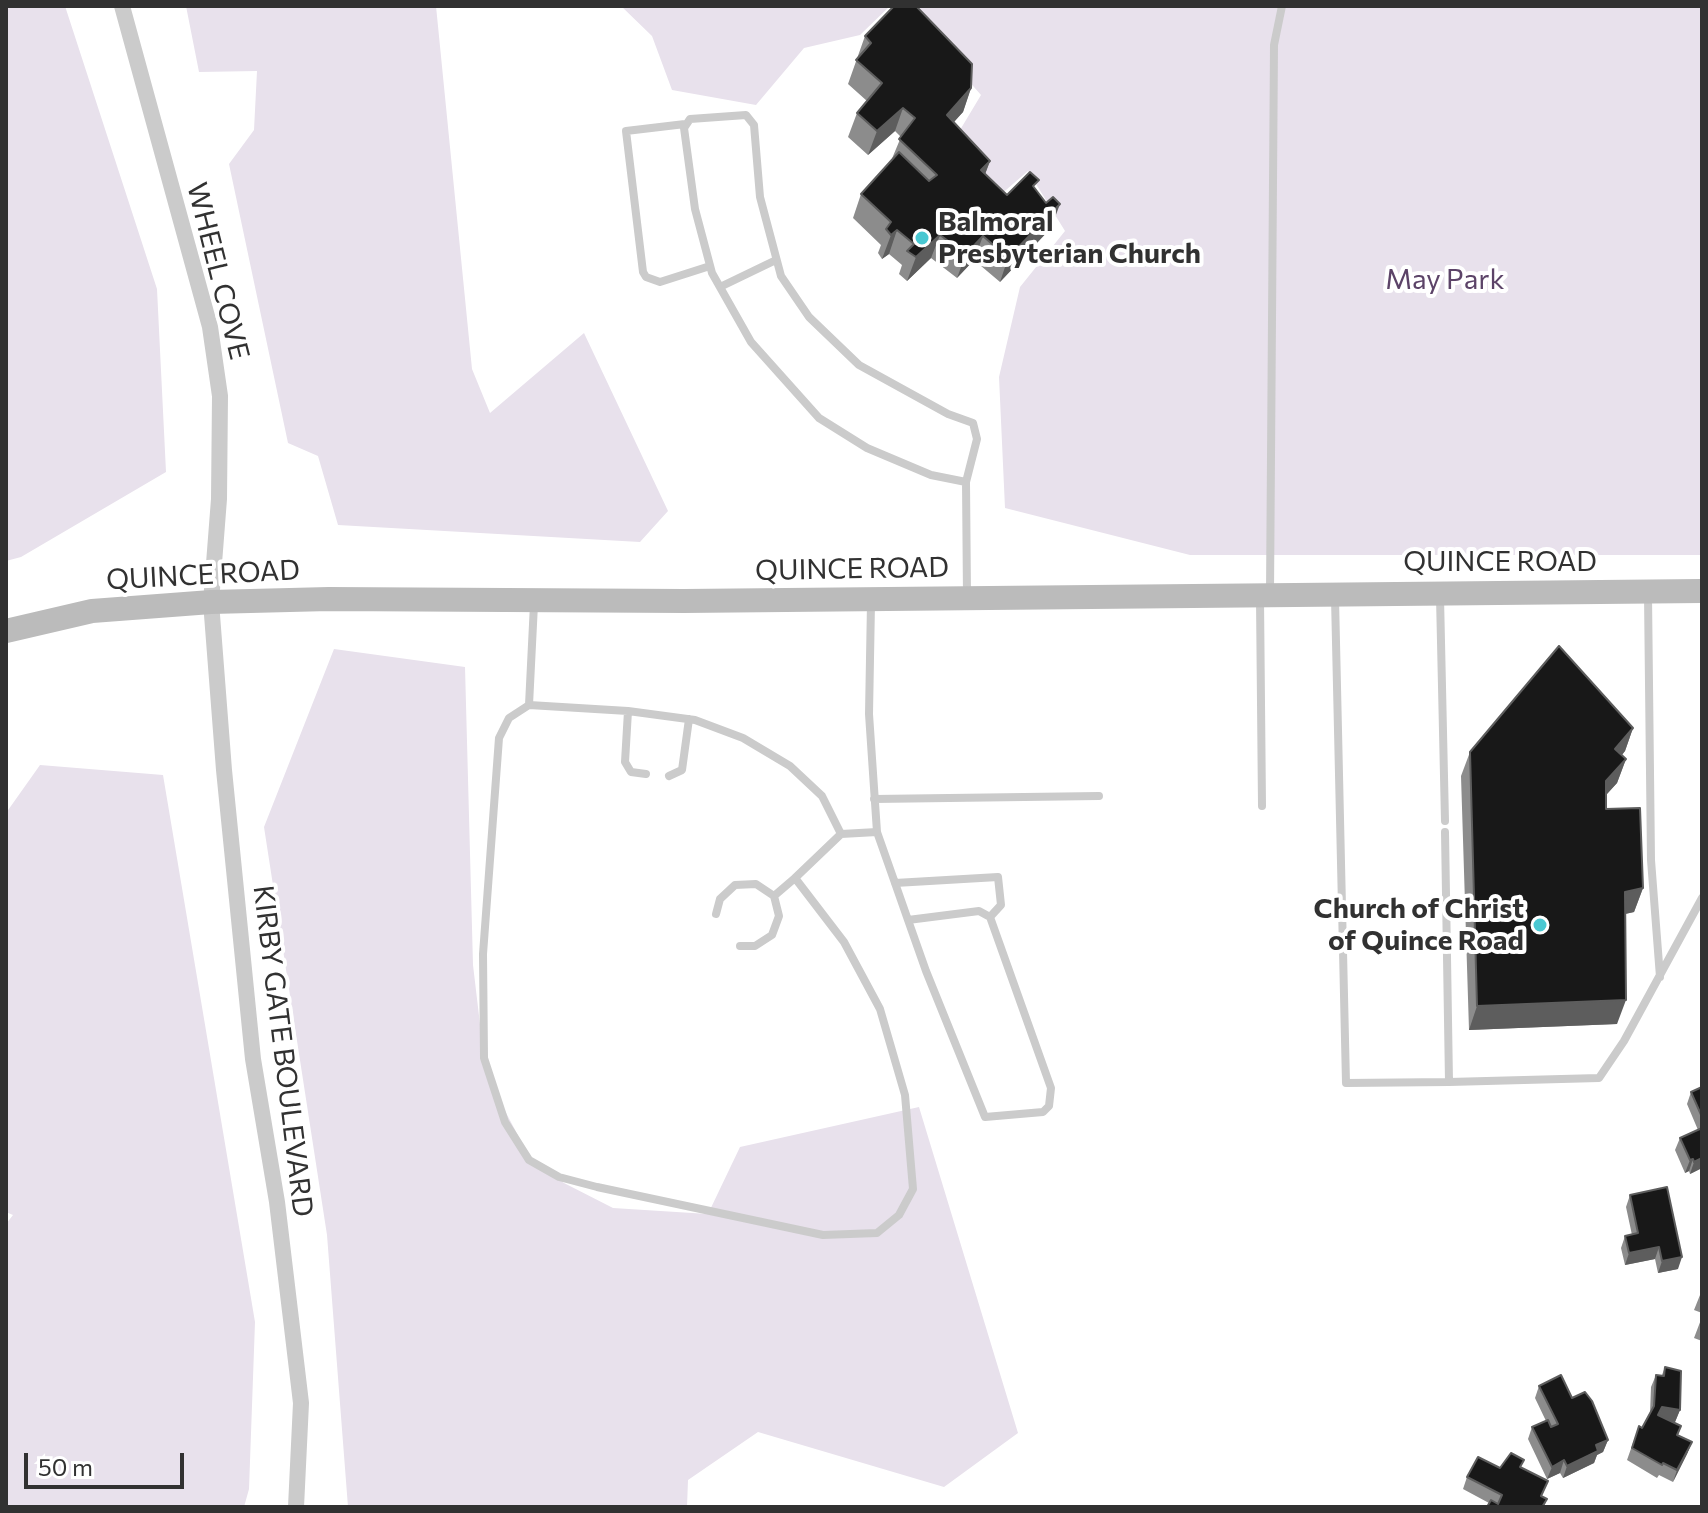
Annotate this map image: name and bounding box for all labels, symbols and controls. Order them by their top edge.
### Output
street label: WHEEL COVE [180,179,256,363]
place label: Balmoral Presbyterian Church [938,205,1201,271]
marker: Balmoral Presbyterian Church [913,229,931,247]
park label: May Park [1385,263,1505,297]
street label: QUINCE ROAD [1403,545,1597,579]
street label: QUINCE ROAD [755,551,949,587]
street label: QUINCE ROAD [105,553,301,597]
street label: KIRBY GATE BOULEVARD [246,883,320,1219]
place label: Church of Christ of Quince Road [1314,892,1524,958]
marker: Church of Christ of Quince Road [1531,916,1549,934]
scale bar [28,1437,188,1487]
text: 50 m [38,1452,93,1481]

